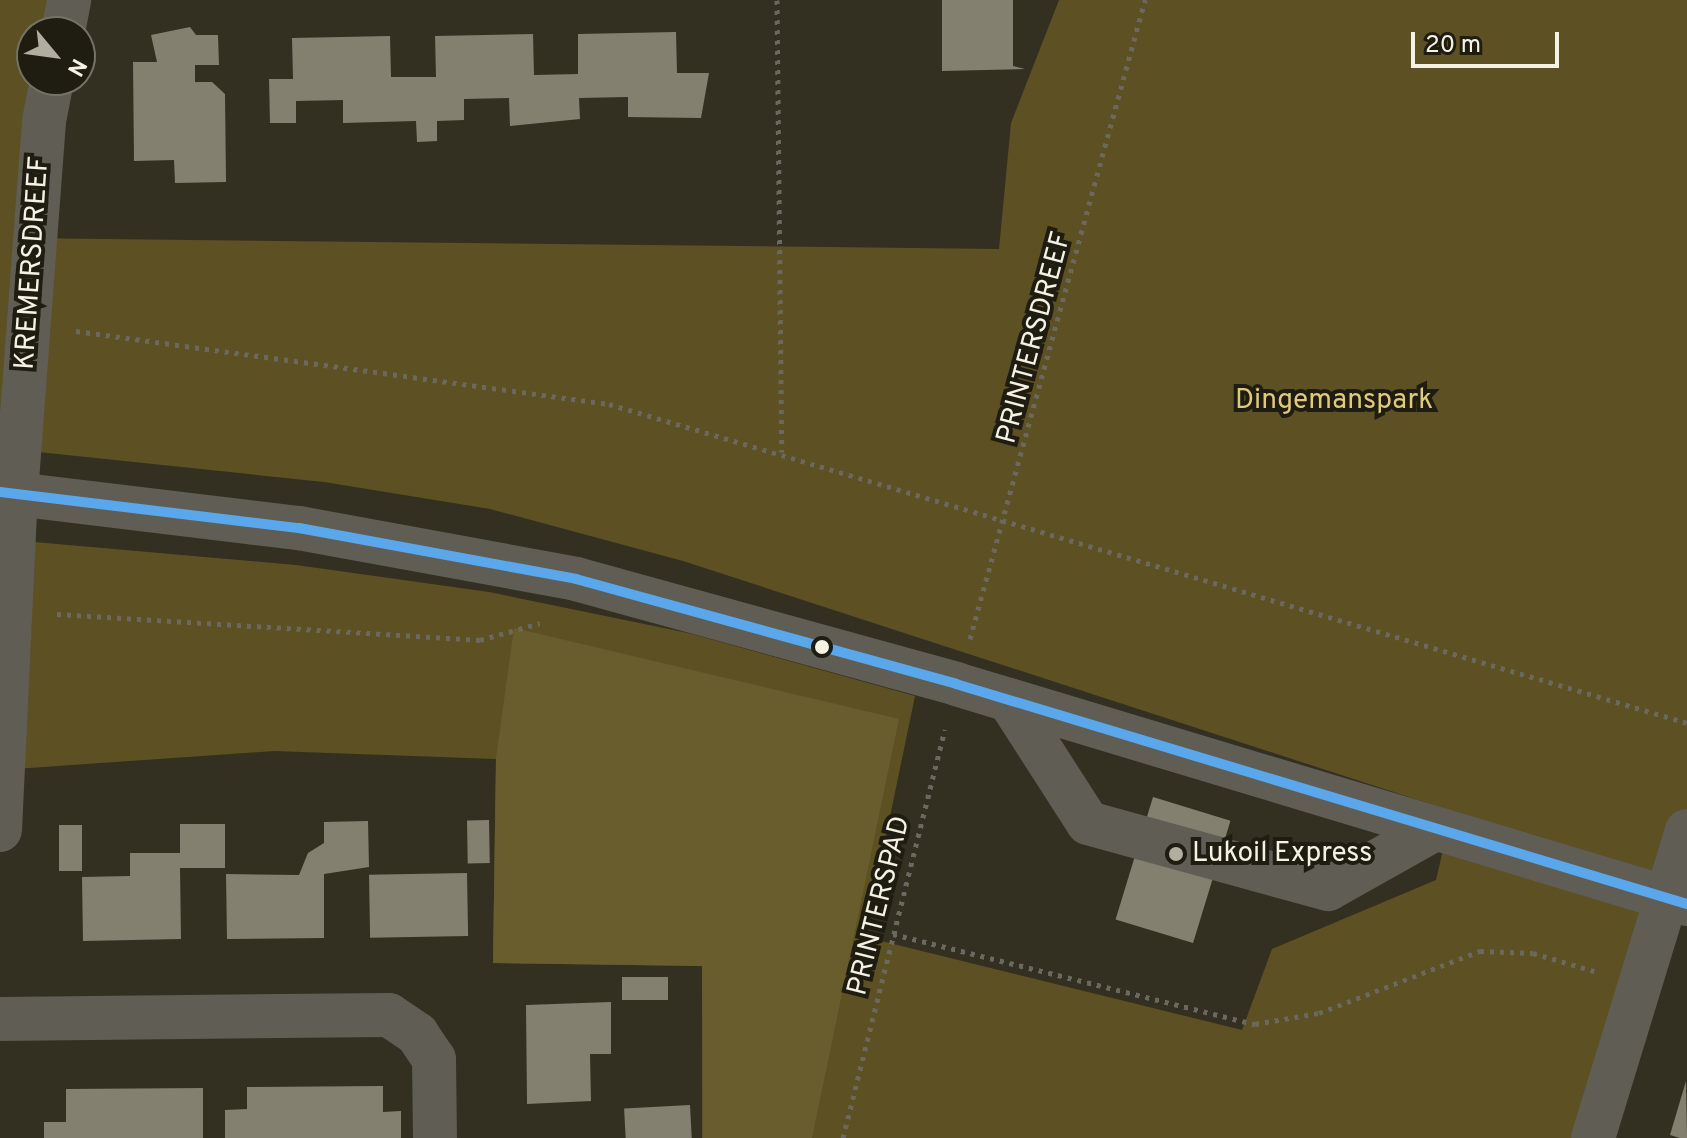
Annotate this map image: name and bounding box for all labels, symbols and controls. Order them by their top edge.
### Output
north arrow [16,16,96,96]
scale bar [1415,16,1563,66]
text: 20 m [1425,31,1481,61]
text: N [60,53,91,80]
street label: KREMERSDREEF [9,155,57,371]
street label: PRINTERSDREEF [991,228,1079,448]
park label: Dingemanspark [1235,384,1433,418]
unlabelled marker [814,639,830,655]
street label: PRINTERSPAD [841,813,919,999]
place label: Lukoil Express [1192,837,1372,871]
marker: Lukoil Express [1167,845,1185,863]

